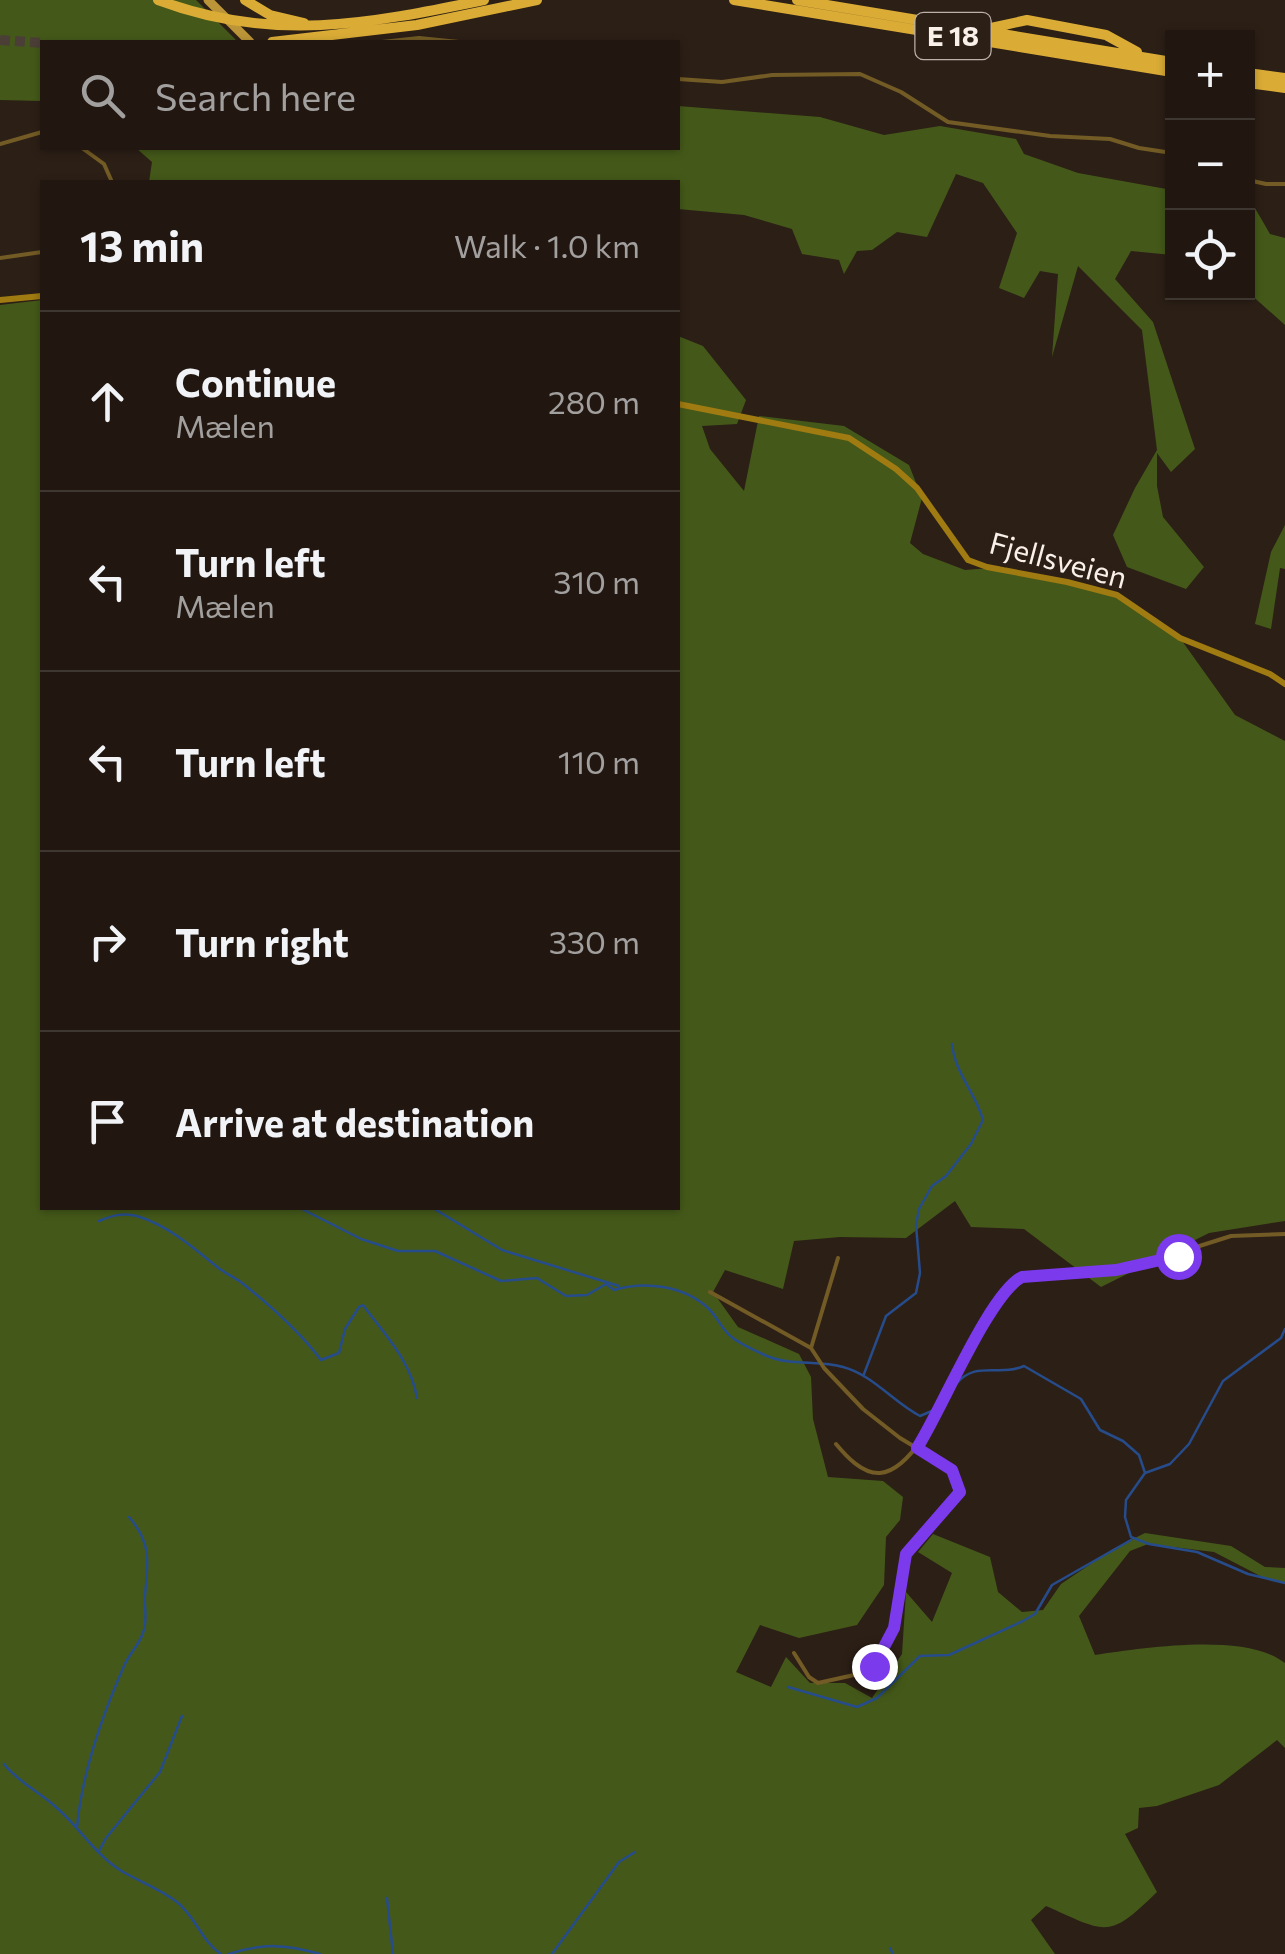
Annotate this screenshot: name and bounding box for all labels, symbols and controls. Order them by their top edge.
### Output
road number: E 18 [916,13,990,59]
map controls [1165,30,1255,300]
button: + [1165,30,1255,120]
search box [40,40,680,150]
icon: search [75,68,130,123]
text: Search here [155,72,356,119]
button: − [1165,120,1255,210]
button: locate [1165,210,1255,300]
text: 13 min [80,219,204,271]
text: Walk · 1.0 km [454,225,640,265]
text: Continue [175,358,336,405]
icon: ahead [80,374,135,429]
text: 280 m [548,381,640,421]
text: Mælen [175,405,275,445]
street label: Fjellsveien [986,523,1131,595]
text: Turn left [175,538,326,585]
icon: left [80,554,135,609]
text: 310 m [553,561,640,601]
text: Mælen [175,585,275,625]
icon: left [80,734,135,789]
text: Turn left [175,738,326,785]
text: 110 m [558,741,640,781]
icon: right [80,914,135,969]
text: Turn right [175,918,349,965]
text: 330 m [549,921,640,961]
icon: arrive [80,1094,135,1149]
text: Arrive at destination [175,1098,534,1145]
route start [1156,1234,1202,1280]
route end [852,1644,898,1690]

